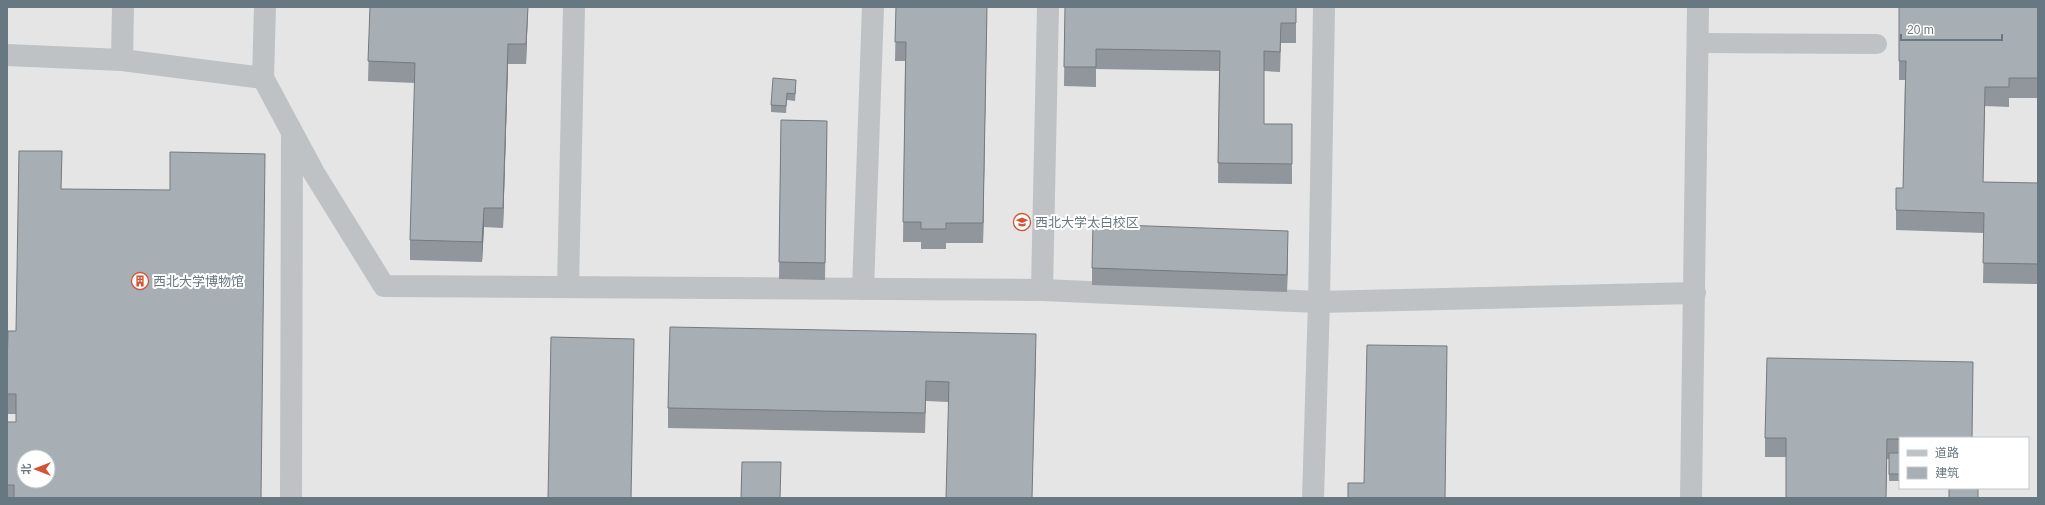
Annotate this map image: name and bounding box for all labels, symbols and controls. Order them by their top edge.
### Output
scale bar [1901,16,2002,42]
text: 20 m [1907,23,1934,37]
school or university icon: 西北大学太白校区 [1012,212,1032,232]
place label: 西北大学太白校区 [1035,215,1139,230]
building icon: 西北大学博物馆 [130,271,150,291]
place label: 西北大学博物馆 [153,274,244,289]
legend [1899,437,2029,489]
text: 道路 [1935,446,1959,460]
north arrow [16,449,56,489]
text: 北 [20,464,32,475]
text: 建筑 [1935,466,1959,480]

